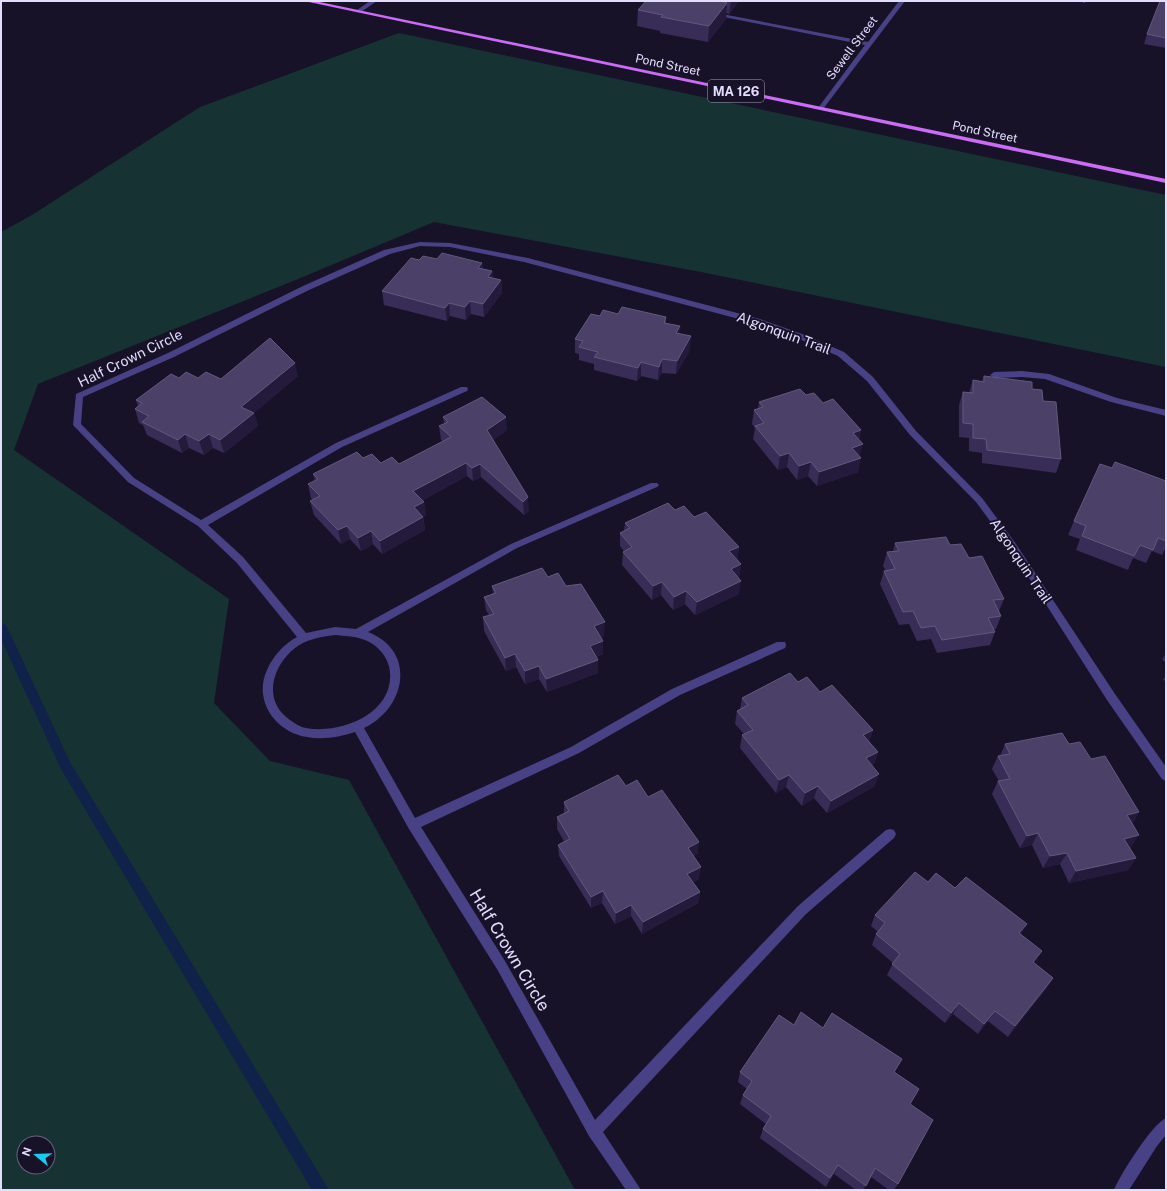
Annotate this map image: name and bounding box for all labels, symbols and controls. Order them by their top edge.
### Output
street label: Sewell Street [824,13,881,83]
street label: Pond Street [634,51,702,79]
road number: MA 126 [708,80,764,102]
street label: Pond Street [951,118,1019,146]
street label: Algonquin Trail [735,309,833,357]
street label: Half Crown Circle [75,326,185,390]
street label: Algonquin Trail [987,515,1055,607]
street label: Half Crown Circle [466,885,554,1015]
north arrow [16,1135,56,1175]
text: N [19,1146,34,1158]

